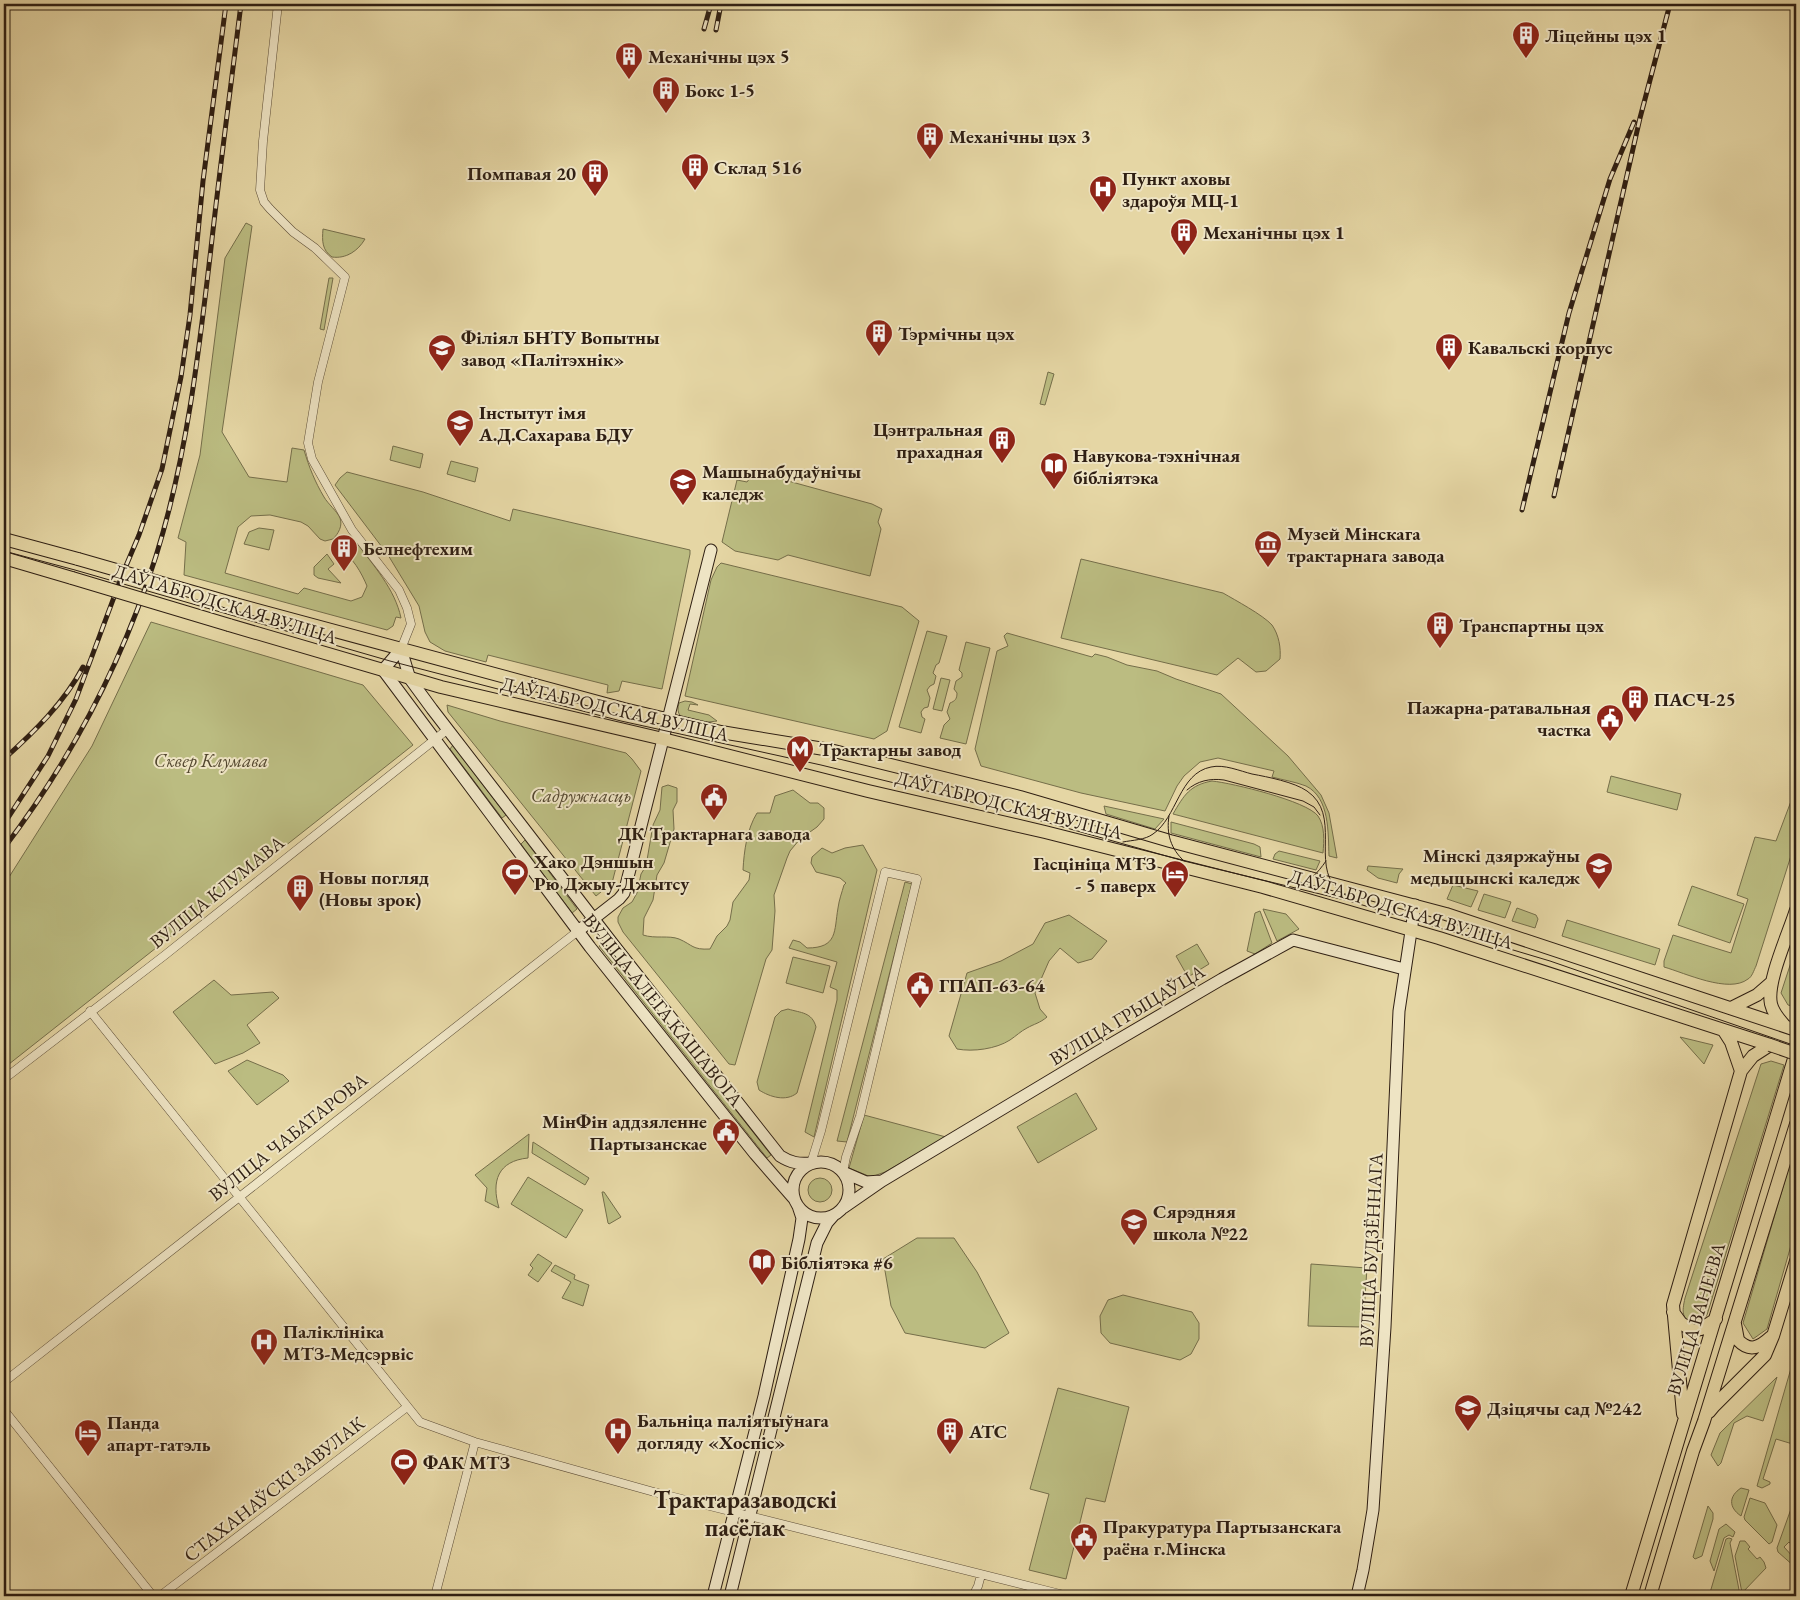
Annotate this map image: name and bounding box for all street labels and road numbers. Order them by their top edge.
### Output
street label: ДАЎГАБРОДСКАЯ ВУЛІЦА [110,558,341,650]
street label: ДАЎГАБРОДСКАЯ ВУЛІЦА [499,671,732,748]
street label: ДАЎГАБРОДСКАЯ ВУЛІЦА [893,765,1126,846]
street label: ВУЛІЦА КЛУМАВА [145,829,290,954]
street label: ДАЎГАБРОДСКАЯ ВУЛІЦА [1286,863,1517,955]
street label: ВУЛІЦА АЛЕГА КАШАВОГА [577,908,749,1112]
street label: ВУЛІЦА ГРЫЦАЎЦА [1045,958,1210,1071]
street label: ВУЛІЦА ЧАБАТАРОВА [204,1067,373,1207]
street label: ВУЛІЦА БУДЗЁННАГА [1353,1151,1389,1348]
street label: ВУЛІЦА ВАНЕЕВА [1661,1239,1731,1399]
street label: СТАХАНАЎСКІ ЗАВУЛАК [178,1410,370,1567]

